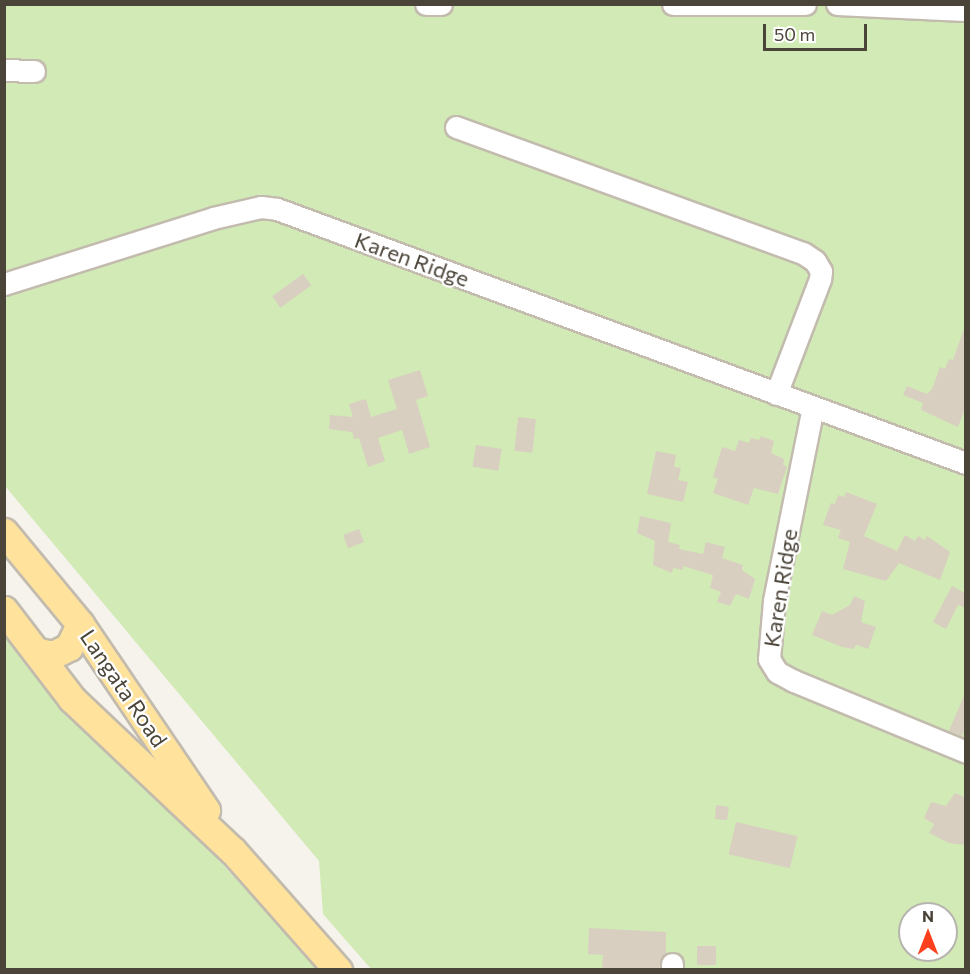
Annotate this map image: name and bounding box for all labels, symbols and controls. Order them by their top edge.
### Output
scale bar [766,12,870,50]
text: 50 m [774,23,815,45]
street label: Karen Ridge [351,226,473,292]
street label: Karen Ridge [758,527,802,649]
street label: Langata Road [75,624,173,752]
north arrow [898,902,958,962]
text: N [922,906,934,925]

